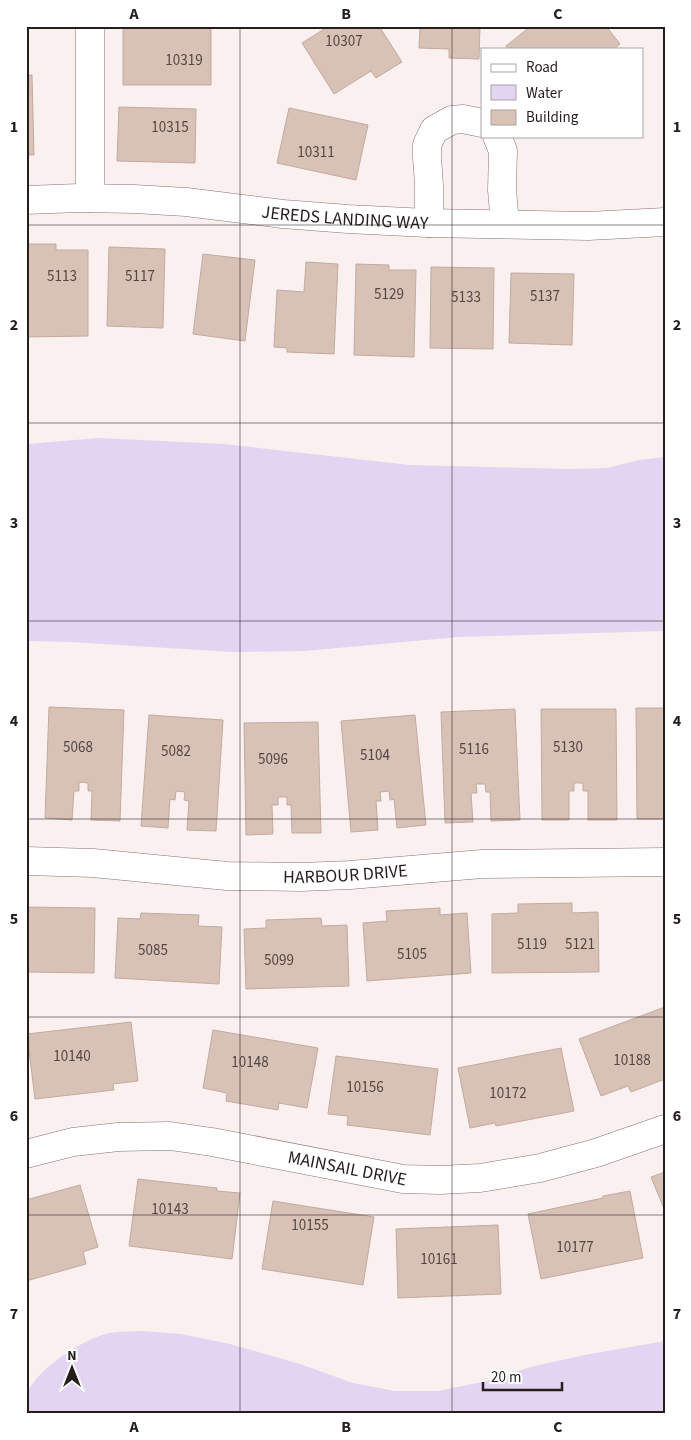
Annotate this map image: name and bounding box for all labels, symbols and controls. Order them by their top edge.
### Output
text: A [128,3,139,25]
text: B [341,3,351,25]
text: C [553,3,563,25]
house number: 10307 [325,31,363,52]
legend [481,48,644,138]
house number: 10319 [165,50,203,71]
text: Road [526,57,558,78]
text: Water [526,83,563,104]
text: Building [526,107,579,128]
text: 1 [10,116,18,138]
text: 1 [673,116,681,138]
house number: 10315 [151,117,189,138]
house number: 10311 [297,142,335,163]
street label: JEREDS LANDING WAY [260,199,429,236]
house number: 5113 [47,266,77,287]
house number: 5117 [125,266,155,287]
house number: 5129 [374,284,404,305]
house number: 5137 [530,286,560,307]
house number: 5133 [451,287,481,308]
text: 2 [10,314,18,336]
text: 2 [673,314,681,336]
text: 3 [10,512,18,534]
text: 3 [673,512,681,534]
text: 4 [10,710,19,732]
text: 4 [673,710,682,732]
house number: 5068 [63,737,93,758]
house number: 5130 [553,737,583,758]
house number: 5116 [459,739,489,760]
house number: 5082 [161,741,191,762]
house number: 5104 [360,745,390,766]
house number: 5096 [258,749,288,770]
street label: HARBOUR DRIVE [283,858,409,890]
text: 5 [10,908,18,930]
text: 5 [673,908,681,930]
house number: 5119 [517,934,547,955]
house number: 5121 [565,934,595,955]
house number: 5085 [138,940,168,961]
house number: 5105 [397,944,427,965]
house number: 5099 [264,950,294,971]
house number: 10140 [53,1046,91,1067]
house number: 10188 [613,1050,651,1071]
house number: 10148 [231,1052,269,1073]
house number: 10156 [346,1077,384,1098]
house number: 10172 [489,1083,527,1104]
text: 6 [10,1105,18,1127]
text: 6 [673,1105,681,1127]
street label: MAINSAIL DRIVE [286,1145,409,1192]
house number: 10143 [151,1199,189,1220]
house number: 10155 [291,1215,329,1236]
house number: 10177 [556,1237,594,1258]
house number: 10161 [420,1249,458,1270]
text: 7 [10,1303,18,1325]
text: 7 [673,1303,681,1325]
north arrow [48,1342,98,1392]
text: N [67,1346,77,1366]
scale bar [483,1360,562,1392]
text: 20 m [491,1367,521,1388]
text: A [128,1416,139,1438]
text: B [341,1416,351,1438]
text: C [553,1416,563,1438]

